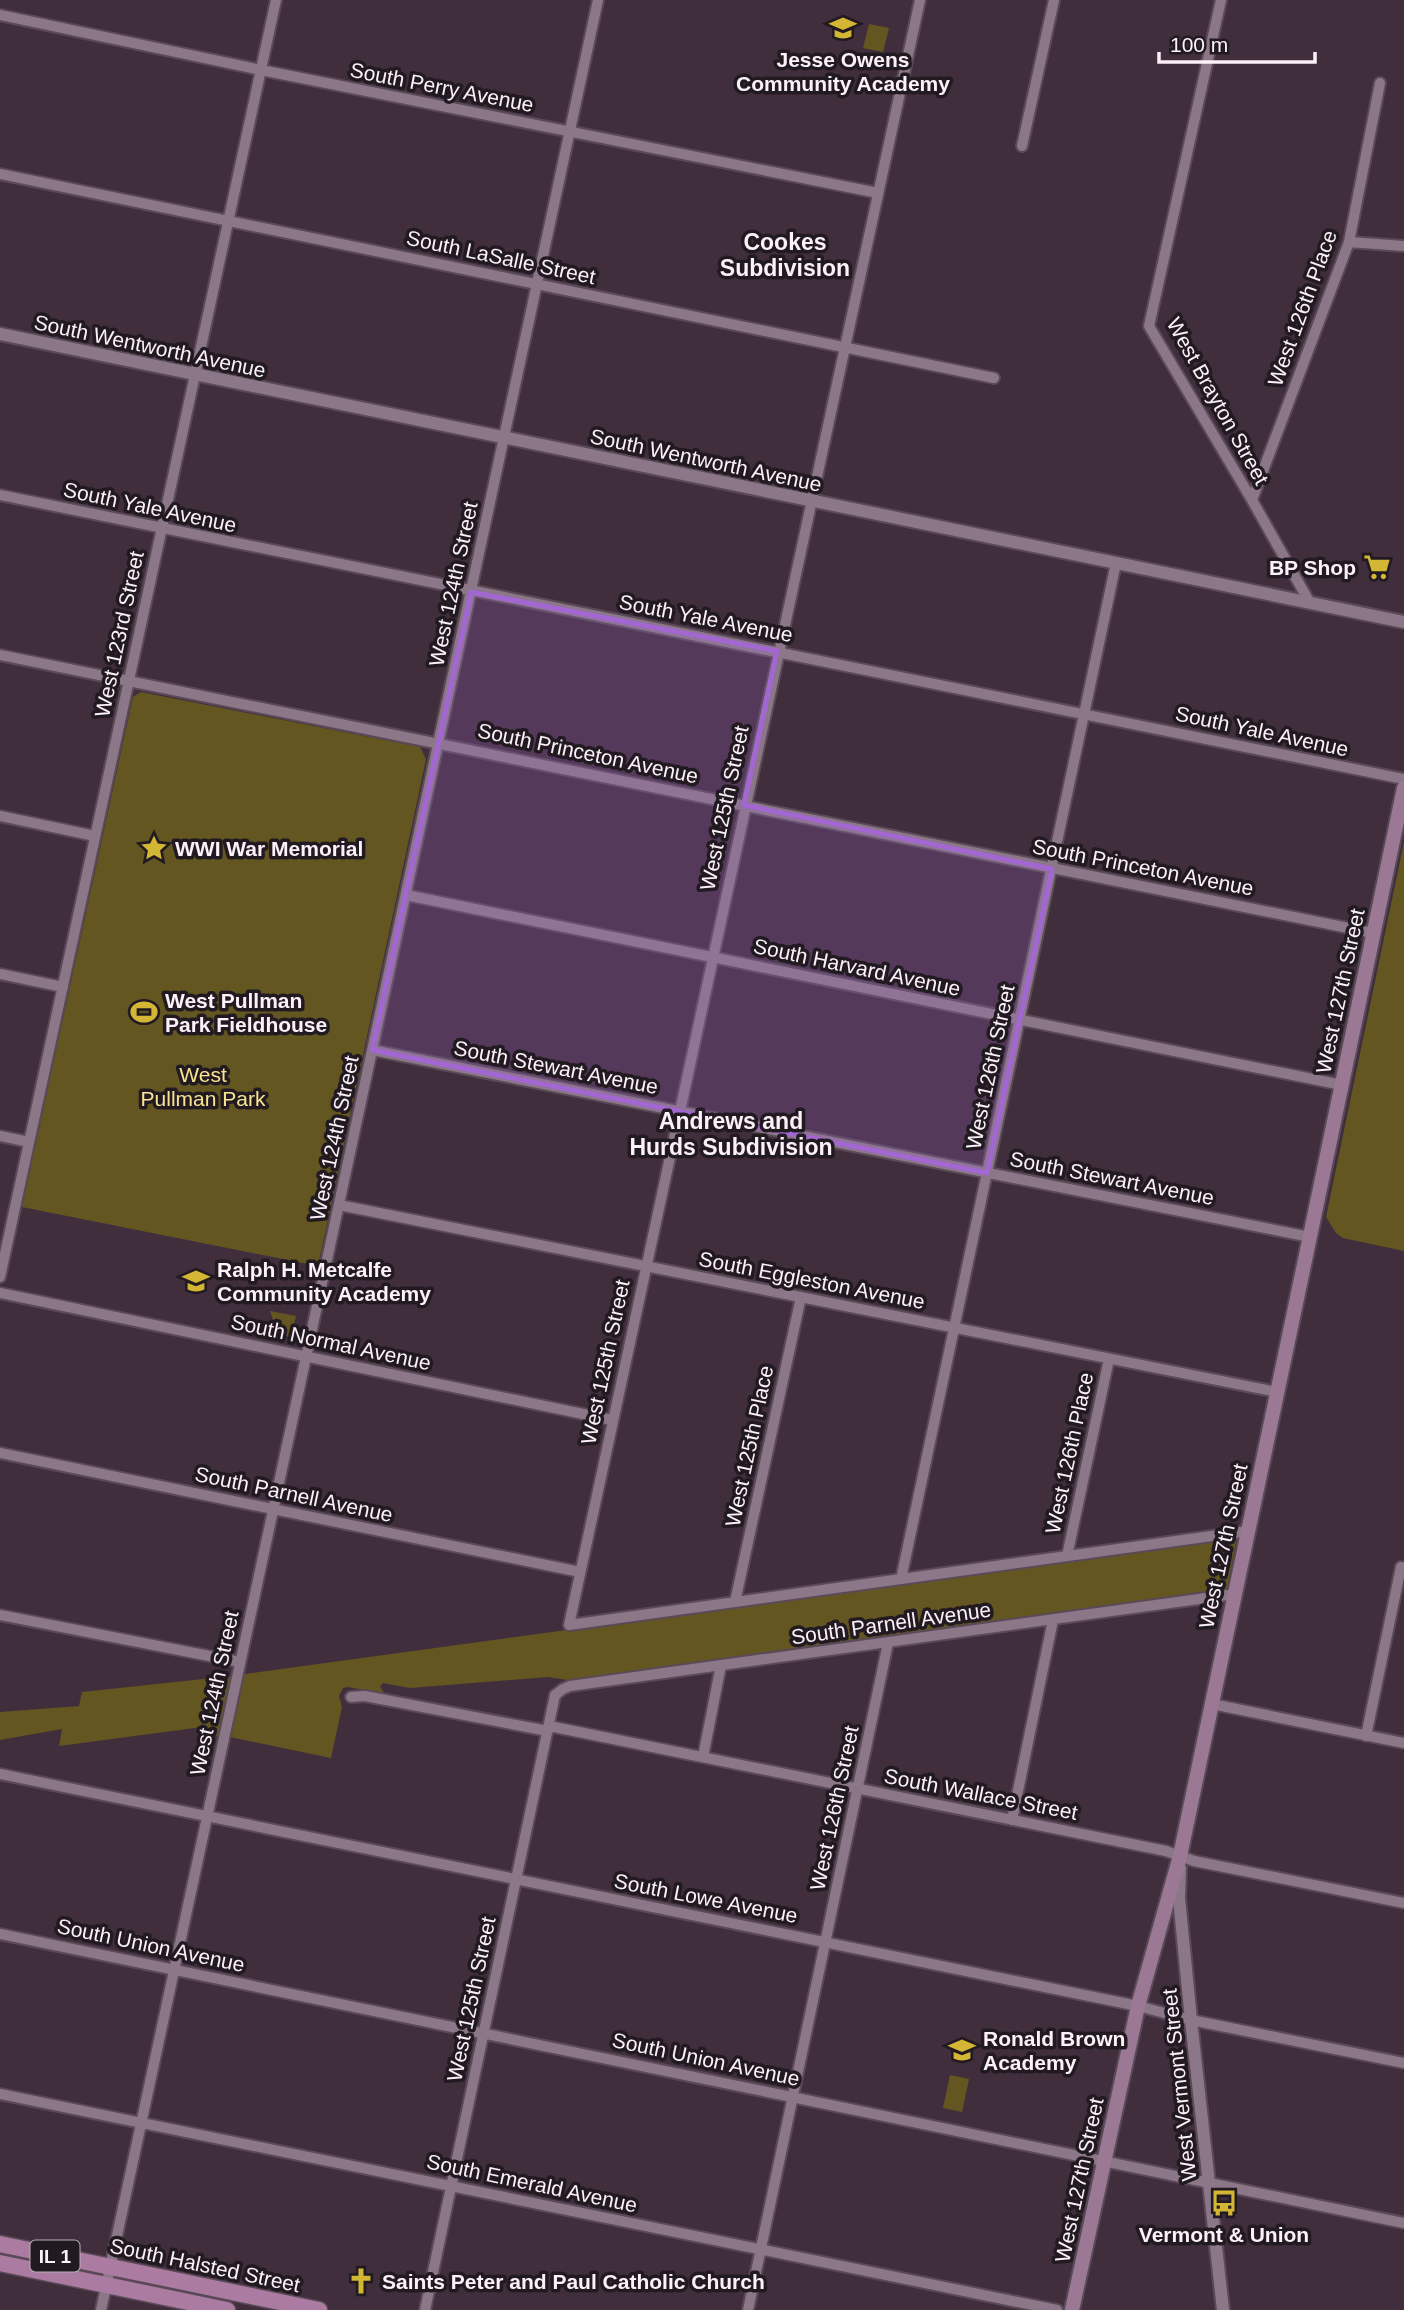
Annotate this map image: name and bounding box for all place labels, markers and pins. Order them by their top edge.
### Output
school or university icon: Jesse Owens Community Academy [828,13,858,43]
place label: Jesse Owens Community Academy [736,48,950,95]
supermarket icon: BP Shop [1362,552,1392,582]
place label: BP Shop [1269,556,1356,579]
place icon: WWI War Memorial [139,833,169,863]
place label: WWI War Memorial [175,837,363,860]
place label: West Pullman Park Fieldhouse [165,989,327,1036]
sports icon: West Pullman Park Fieldhouse [129,997,159,1027]
place label: Ralph H. Metcalfe Community Academy [217,1258,431,1305]
school or university icon: Ralph H. Metcalfe Community Academy [181,1266,211,1296]
place label: Ronald Brown Academy [983,2027,1125,2074]
school or university icon: Ronald Brown Academy [947,2035,977,2065]
bus stop icon: Vermont & Union [1209,2188,1239,2218]
place label: Vermont & Union [1139,2223,1309,2246]
church icon: Saints Peter and Paul Catholic Church [346,2266,376,2296]
place label: Saints Peter and Paul Catholic Church [382,2270,765,2293]

